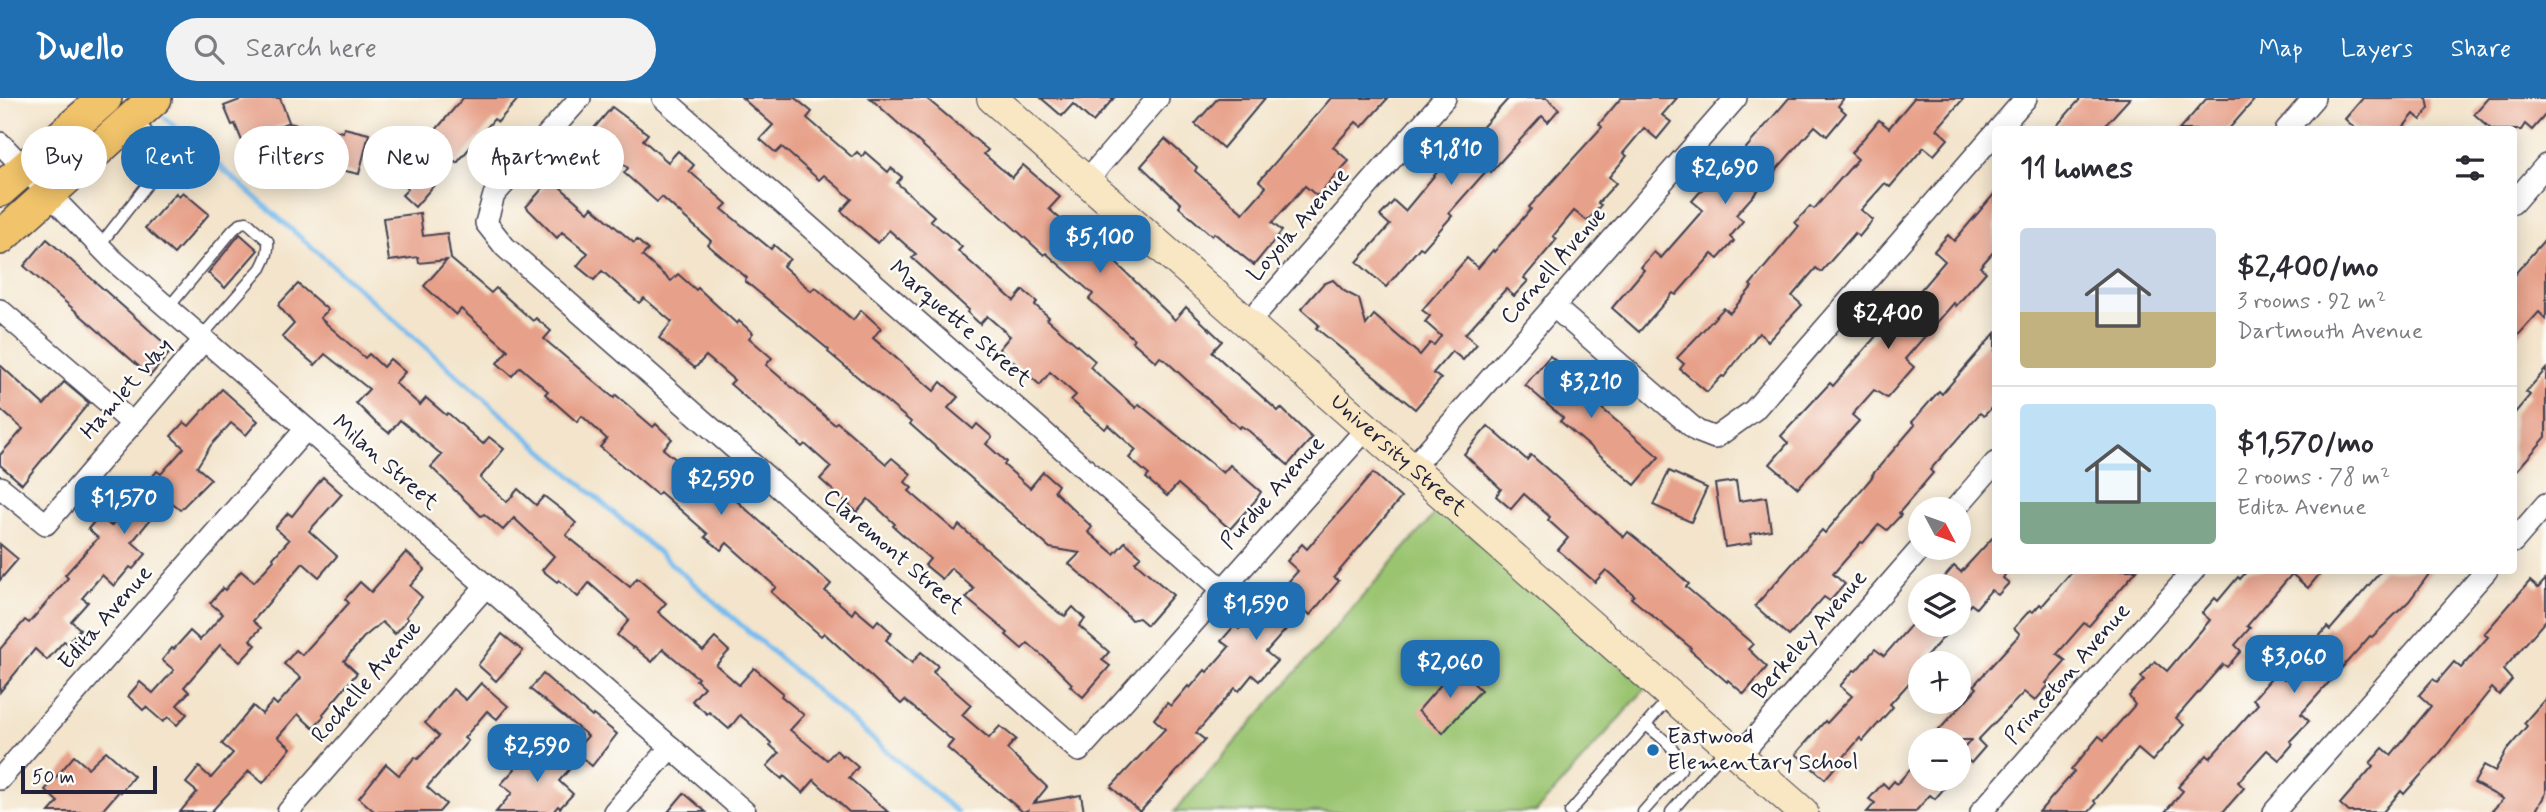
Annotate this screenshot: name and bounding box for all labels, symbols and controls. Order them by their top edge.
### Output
search box [166,18,656,81]
text: Dwello [35,27,124,71]
icon: search [190,30,228,68]
text: Search here [246,32,377,66]
text: Map [2259,34,2303,65]
text: Layers [2341,34,2413,65]
text: Share [2451,34,2511,65]
chip: Buy [21,126,107,189]
chip: Rent [121,126,220,189]
chip: Filters [234,126,349,189]
chip: New [363,126,453,189]
chip: Apartment [467,126,624,189]
pin: $1,810 [1394,127,1508,187]
text: $1,810 [1419,135,1483,165]
pin: $2,690 [1668,146,1782,206]
text: 11 homes [2020,149,2133,188]
icon: filters [2451,149,2489,187]
text: $2,690 [1691,154,1759,184]
street label: Loyola Avenue [1241,162,1357,288]
street label: Cornell Avenue [1494,200,1614,331]
pin: $5,100 [1043,216,1157,275]
text: $5,100 [1066,223,1134,253]
text: $2,400/mo [2237,248,2379,287]
street label: Marquette Street [882,254,1038,395]
icon: home [2076,256,2160,340]
text: 3 rooms · 92 m² [2237,287,2386,317]
pin: $2,400 [1831,292,1945,351]
text: $2,400 [1853,299,1923,329]
text: Dartmouth Avenue [2237,317,2423,347]
street label: Hamlet Way [74,332,180,446]
pin: $3,210 [1534,360,1648,420]
text: $3,210 [1560,368,1622,398]
street label: University Street [1324,387,1473,524]
street label: Milan Street [325,408,445,518]
text: $1,570/mo [2237,424,2374,463]
street label: Purdue Avenue [1214,430,1332,556]
icon: home [2076,432,2160,516]
pin: $2,590 [664,458,778,517]
text: 2 rooms · 78 m² [2237,463,2390,493]
text: $2,590 [688,465,755,495]
pin: $1,570 [67,476,181,536]
street label: Claremont Street [816,482,970,622]
text: $1,570 [91,484,157,514]
text: Edita Avenue [2237,493,2367,523]
north arrow [1908,497,1970,560]
map controls [1908,497,1971,791]
street label: Edita Avenue [52,559,160,677]
street label: Berkeley Avenue [1745,564,1875,706]
button: layers [1908,574,1971,637]
pin: $1,590 [1199,582,1313,642]
text: $1,590 [1223,590,1289,620]
street label: Princeton Avenue [1998,597,2138,751]
street label: Rochelle Avenue [305,614,429,750]
pin: $3,060 [2237,636,2351,695]
pin: $2,060 [1393,640,1507,700]
text: $3,060 [2261,643,2327,673]
text: $2,060 [1417,648,1483,678]
button: + [1908,651,1971,714]
place label: Eastwood Elementary School [1667,722,1858,778]
pin: $2,590 [480,724,594,784]
button: − [1908,728,1971,791]
text: $2,590 [504,732,571,762]
marker: Eastwood Elementary School [1645,742,1661,758]
scale bar [21,763,158,795]
text: 50 m [32,765,75,790]

